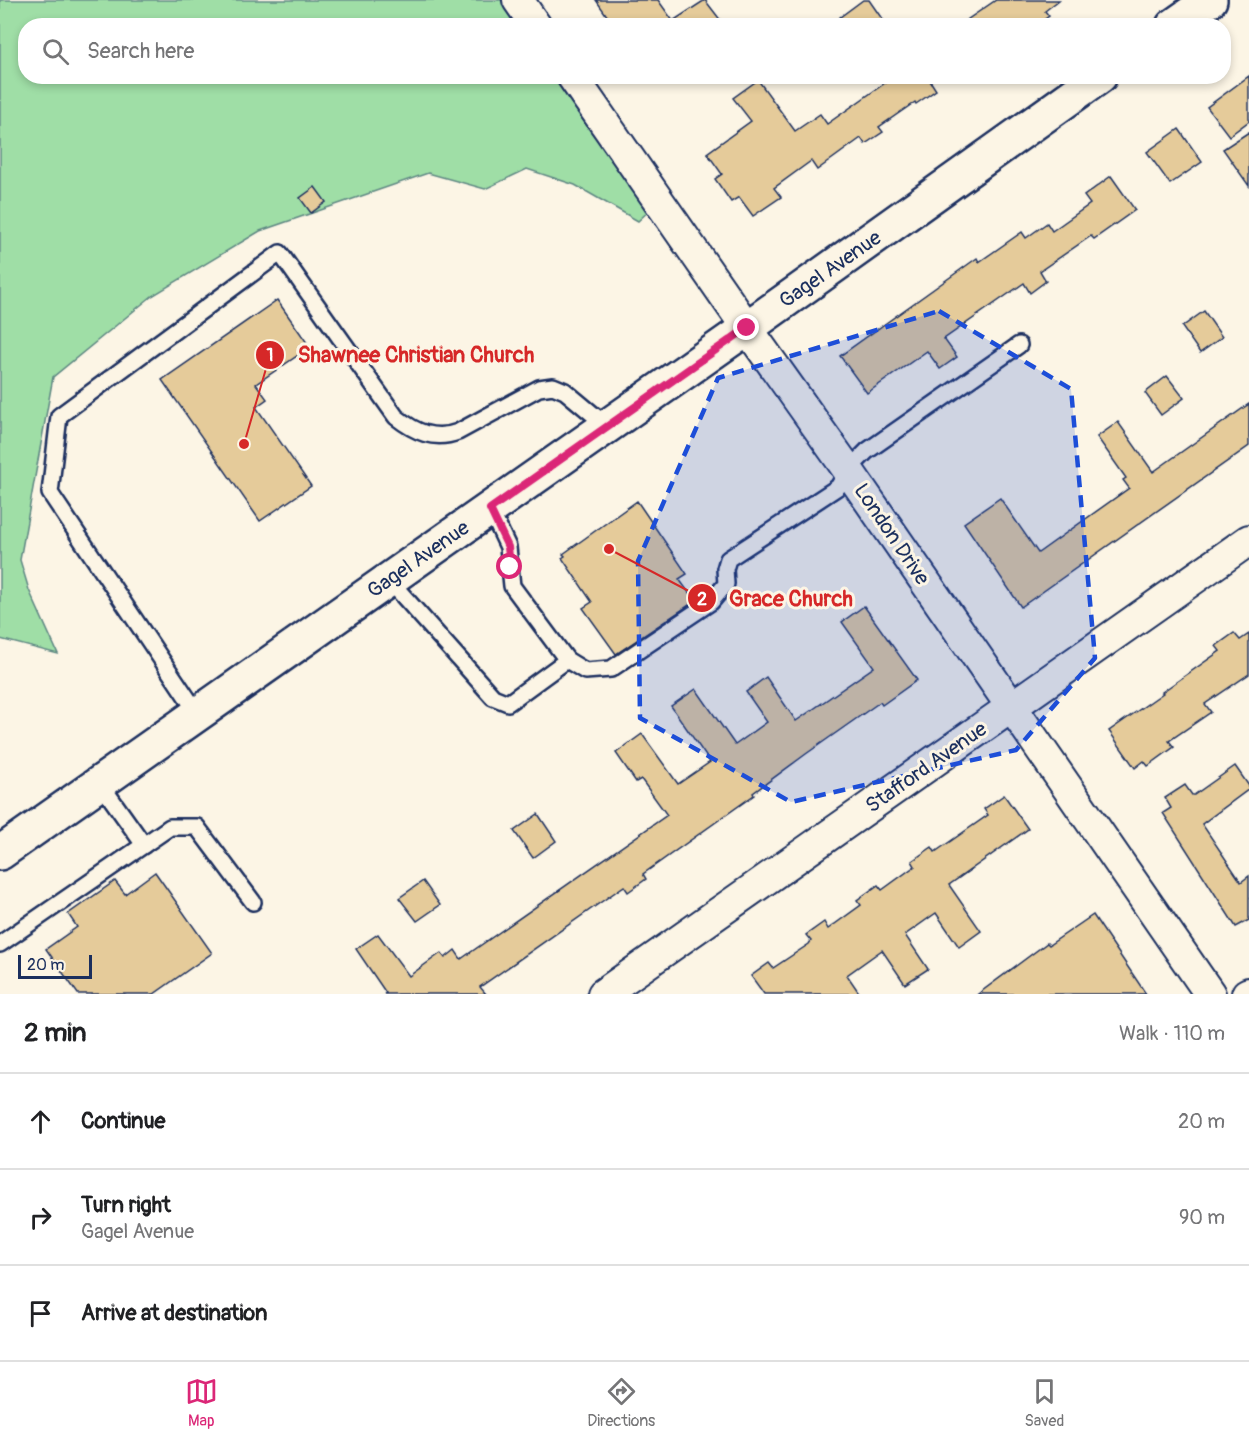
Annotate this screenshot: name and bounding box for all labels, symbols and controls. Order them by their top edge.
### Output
search box [18,18,1231,84]
icon: search [39,35,72,68]
text: Search here [87,37,194,65]
street label: Gagel Avenue [774,224,887,315]
route end [733,314,759,340]
callout: Shawnee Christian Church [255,335,546,375]
text: Shawnee Christian Church [298,341,534,369]
text: 1 [266,344,274,367]
street label: London Drive [848,478,936,591]
street label: Gagel Avenue [362,514,475,605]
route start [496,553,522,579]
callout: Grace Church [687,578,865,618]
text: Grace Church [729,585,853,613]
text: 2 [697,588,707,611]
street label: Stafford Avenue [860,715,993,819]
scale bar [18,952,92,980]
text: 20 m [27,955,65,975]
text: 2 min [24,1017,86,1049]
text: Walk · 110 m [1119,1021,1225,1046]
icon: ahead [24,1105,57,1138]
text: Continue [81,1107,165,1135]
text: 20 m [1178,1109,1225,1134]
text: Turn right [81,1191,171,1219]
icon: right [24,1201,57,1234]
text: 90 m [1179,1205,1225,1230]
text: Gagel Avenue [81,1219,194,1244]
icon: arrive [24,1297,57,1330]
text: Arrive at destination [81,1299,267,1327]
tab: Map [185,1375,218,1431]
tab: Directions [587,1375,655,1431]
tab: Saved [1025,1375,1064,1431]

